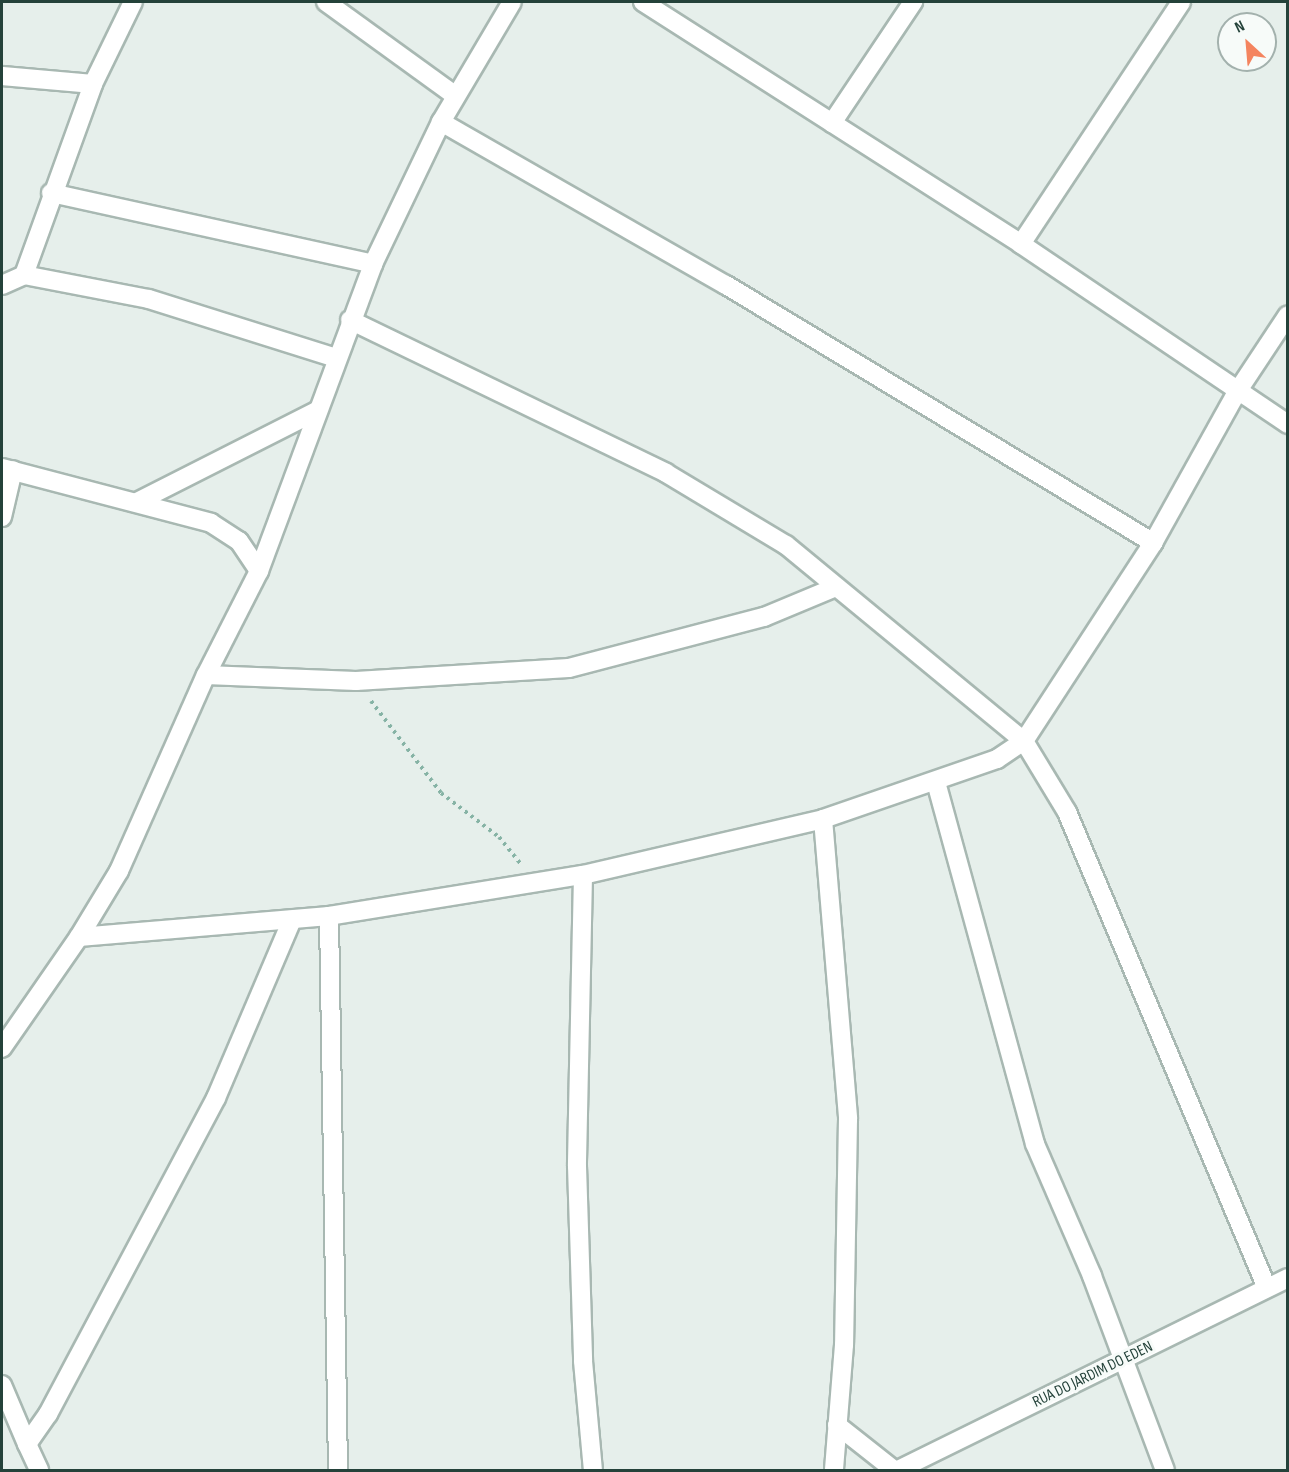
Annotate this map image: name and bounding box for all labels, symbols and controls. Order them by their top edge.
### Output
north arrow [1217,12,1277,72]
text: N [1232,17,1248,38]
street label: RUA DO JARDIM DO EDEN [1030,1338,1156,1412]

